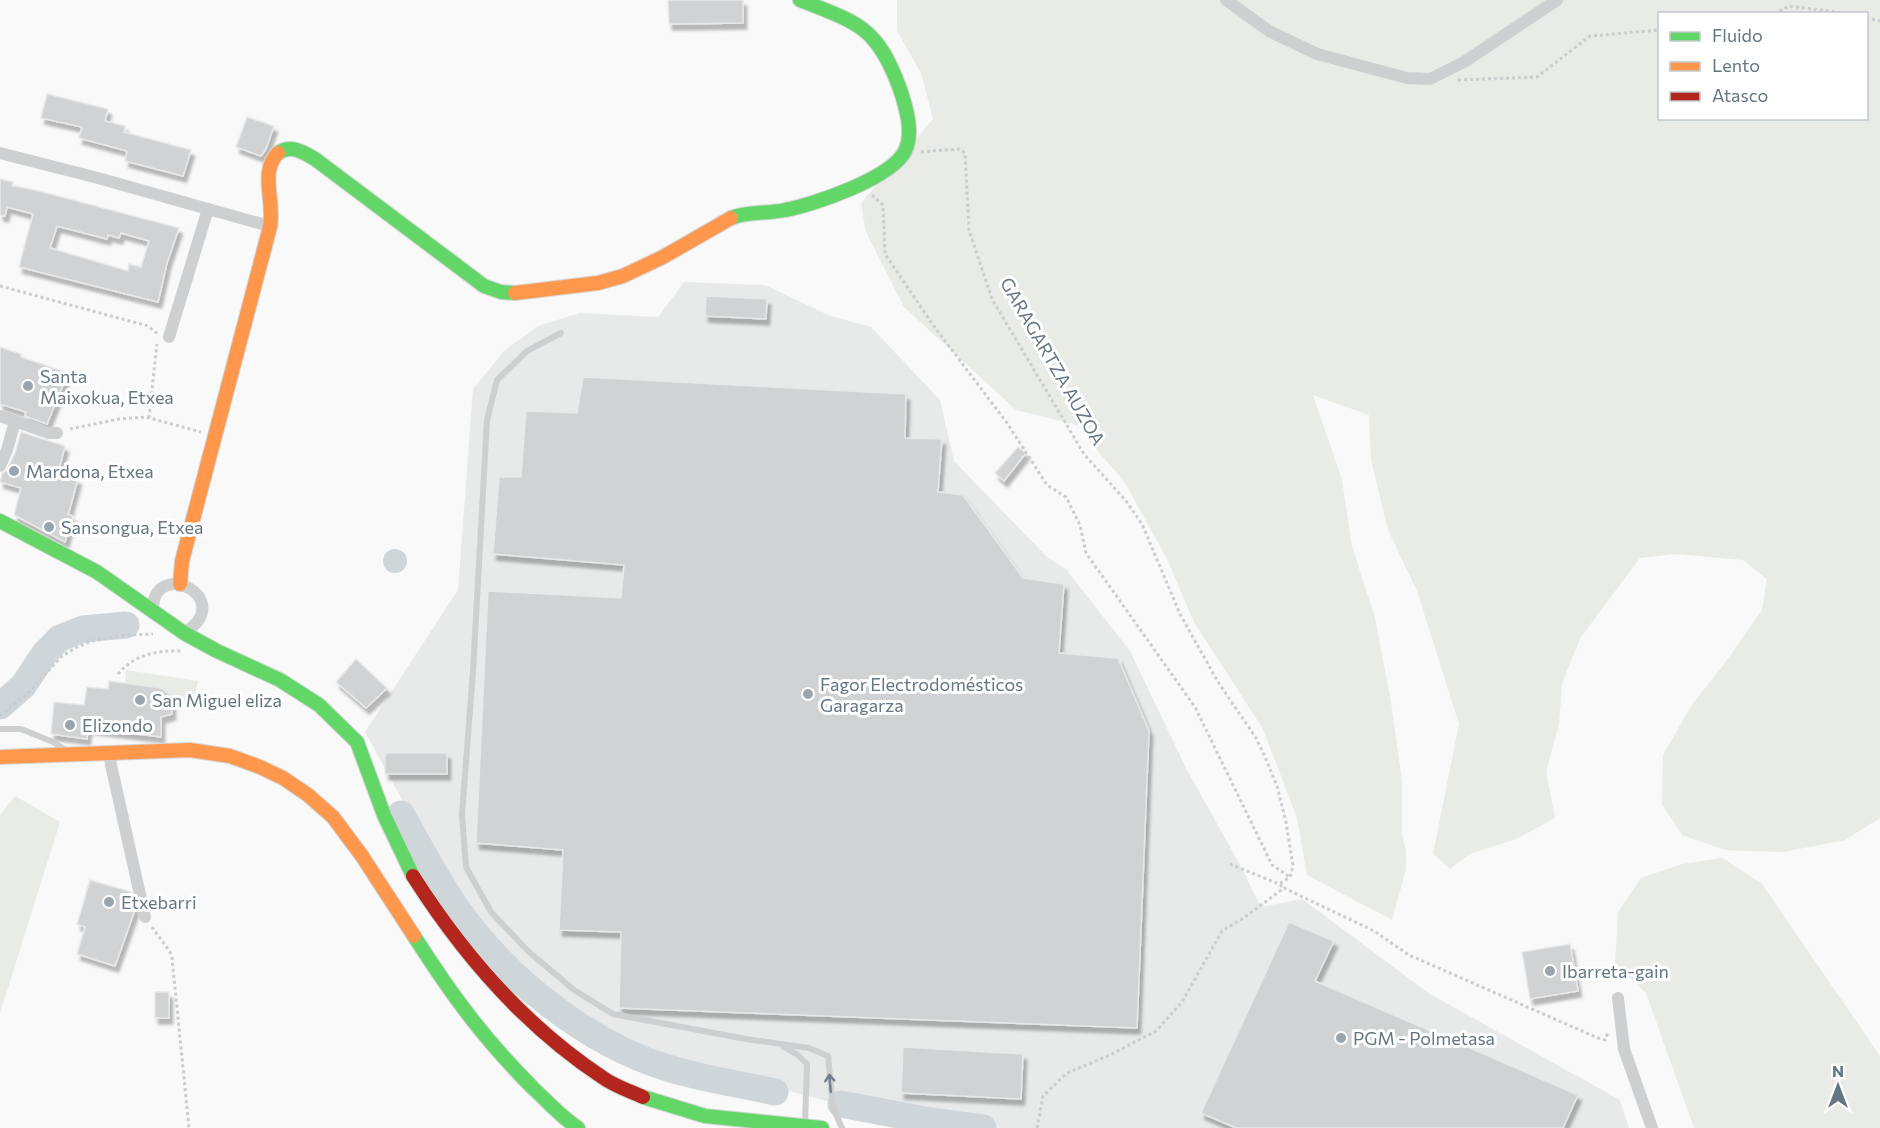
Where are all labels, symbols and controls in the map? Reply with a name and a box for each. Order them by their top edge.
legend [1658,12,1868,120]
text: Fluido [1712,24,1763,46]
text: Lento [1712,54,1760,76]
text: Atasco [1712,84,1768,106]
street label: GARAGARTZA AUZOA [996,273,1110,449]
place label: Santa Maixokua, Etxea [40,365,174,408]
marker: Santa Maixokua, Etxea [21,379,35,393]
place label: Mardona, Etxea [26,460,154,482]
marker: Mardona, Etxea [7,464,21,478]
place label: Sansongua, Etxea [61,516,203,538]
marker: Sansongua, Etxea [42,520,56,534]
place label: Fagor Electrodomésticos Garagarza [820,673,1023,716]
marker: Fagor Electrodomésticos Garagarza [801,687,815,701]
place label: San Miguel eliza [152,689,282,711]
marker: San Miguel eliza [133,693,147,707]
place label: Elizondo [82,714,153,736]
marker: Elizondo [63,718,77,732]
place label: Etxebarri [121,891,197,913]
marker: Etxebarri [102,895,116,909]
place label: Ibarreta-gain [1562,960,1669,982]
marker: Ibarreta-gain [1543,964,1557,978]
place label: PGM - Polmetasa [1353,1027,1495,1049]
marker: PGM - Polmetasa [1334,1031,1348,1045]
north arrow [1808,1056,1868,1116]
text: N [1832,1061,1844,1080]
one-way arrow [824,1073,835,1093]

